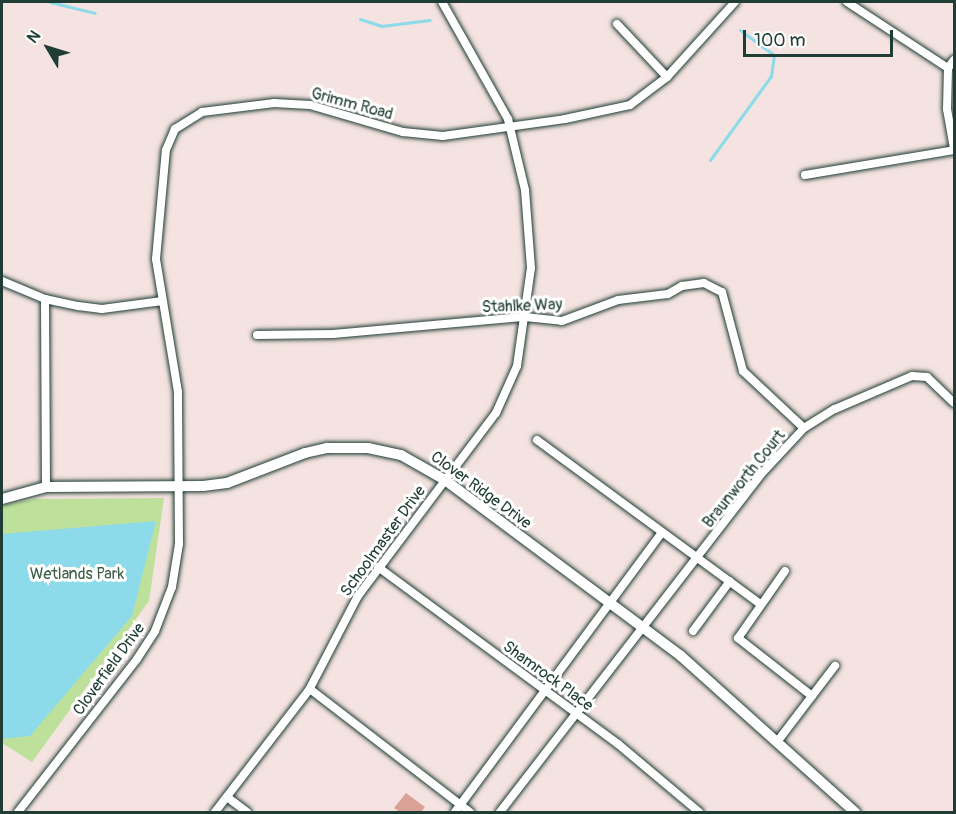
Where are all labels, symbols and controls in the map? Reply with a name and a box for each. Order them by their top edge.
north arrow [18,18,78,78]
scale bar [746,18,896,56]
text: N [23,27,45,47]
text: 100 m [754,29,806,52]
street label: Grimm Road [309,84,395,124]
street label: Stahlke Way [481,295,563,317]
street label: Braunworth Court [699,426,789,532]
street label: Clover Ridge Drive [427,447,535,533]
street label: Schoolmaster Drive [336,482,430,600]
park label: Wetlands Park [30,564,124,584]
street label: Cloverfield Drive [69,619,149,719]
street label: Shamrock Place [499,637,597,715]

